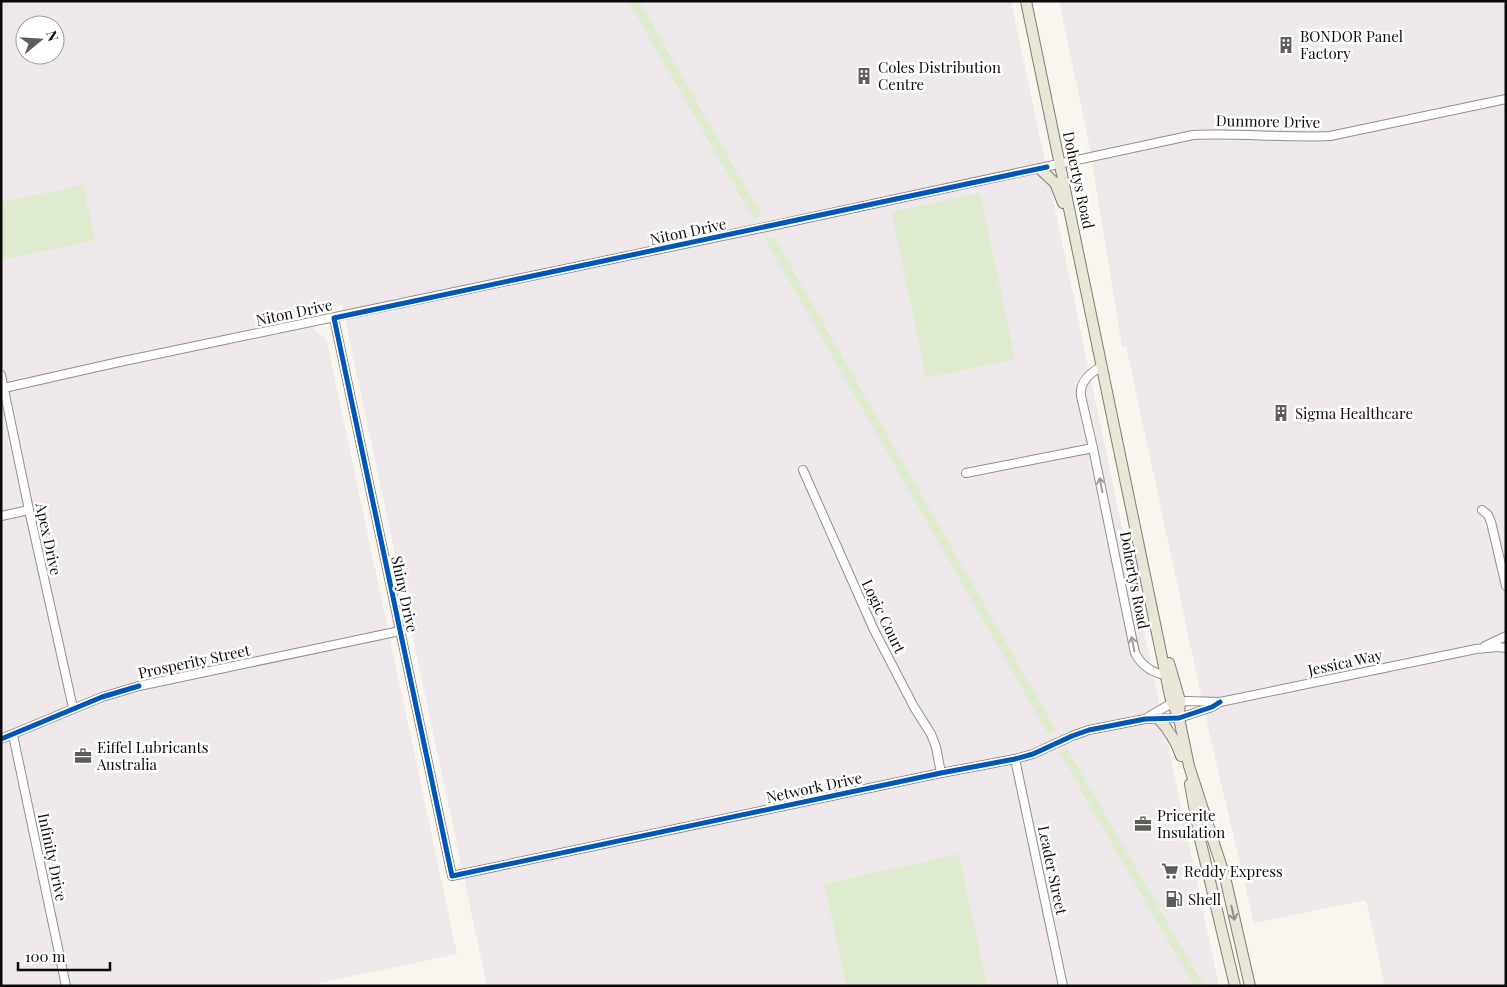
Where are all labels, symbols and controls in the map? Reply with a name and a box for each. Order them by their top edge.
north arrow [15,15,65,65]
place label: BONDOR Panel Factory [1300,26,1403,63]
text: N [42,28,63,44]
building icon: BONDOR Panel Factory [1276,35,1296,55]
place label: Coles Distribution Centre [878,57,1001,94]
building icon: Coles Distribution Centre [854,66,874,86]
street label: Dunmore Drive [1216,110,1320,132]
street label: Dohertys Road [1059,129,1099,231]
street label: Niton Drive [648,213,728,249]
street label: Niton Drive [254,294,334,330]
building icon: Sigma Healthcare [1271,403,1291,423]
place label: Sigma Healthcare [1295,403,1413,423]
one-way arrow [1095,477,1105,493]
street label: Apex Drive [31,500,66,577]
street label: Dohertys Road [1116,529,1154,631]
street label: Shiny Drive [387,554,423,634]
street label: Logic Court [858,576,911,657]
one-way arrow [1128,637,1137,653]
street label: Prosperity Street [136,639,252,683]
street label: Jessica Way [1305,644,1384,680]
place label: Eiffel Lubricants Australia [96,737,208,774]
office icon: Eiffel Lubricants Australia [73,746,93,766]
street label: Network Drive [764,767,864,807]
place label: Pricerite Insulation [1157,805,1225,842]
street label: Infinity Drive [34,811,72,903]
office icon: Pricerite Insulation [1133,814,1153,834]
street label: Leader Street [1034,824,1072,917]
supermarket icon: Reddy Express [1160,861,1180,881]
place label: Reddy Express [1184,861,1283,881]
fuel station icon: Shell [1164,889,1184,909]
place label: Shell [1188,889,1221,909]
one-way arrow [1229,904,1239,920]
scale bar [18,940,110,972]
text: 100 m [25,946,66,966]

